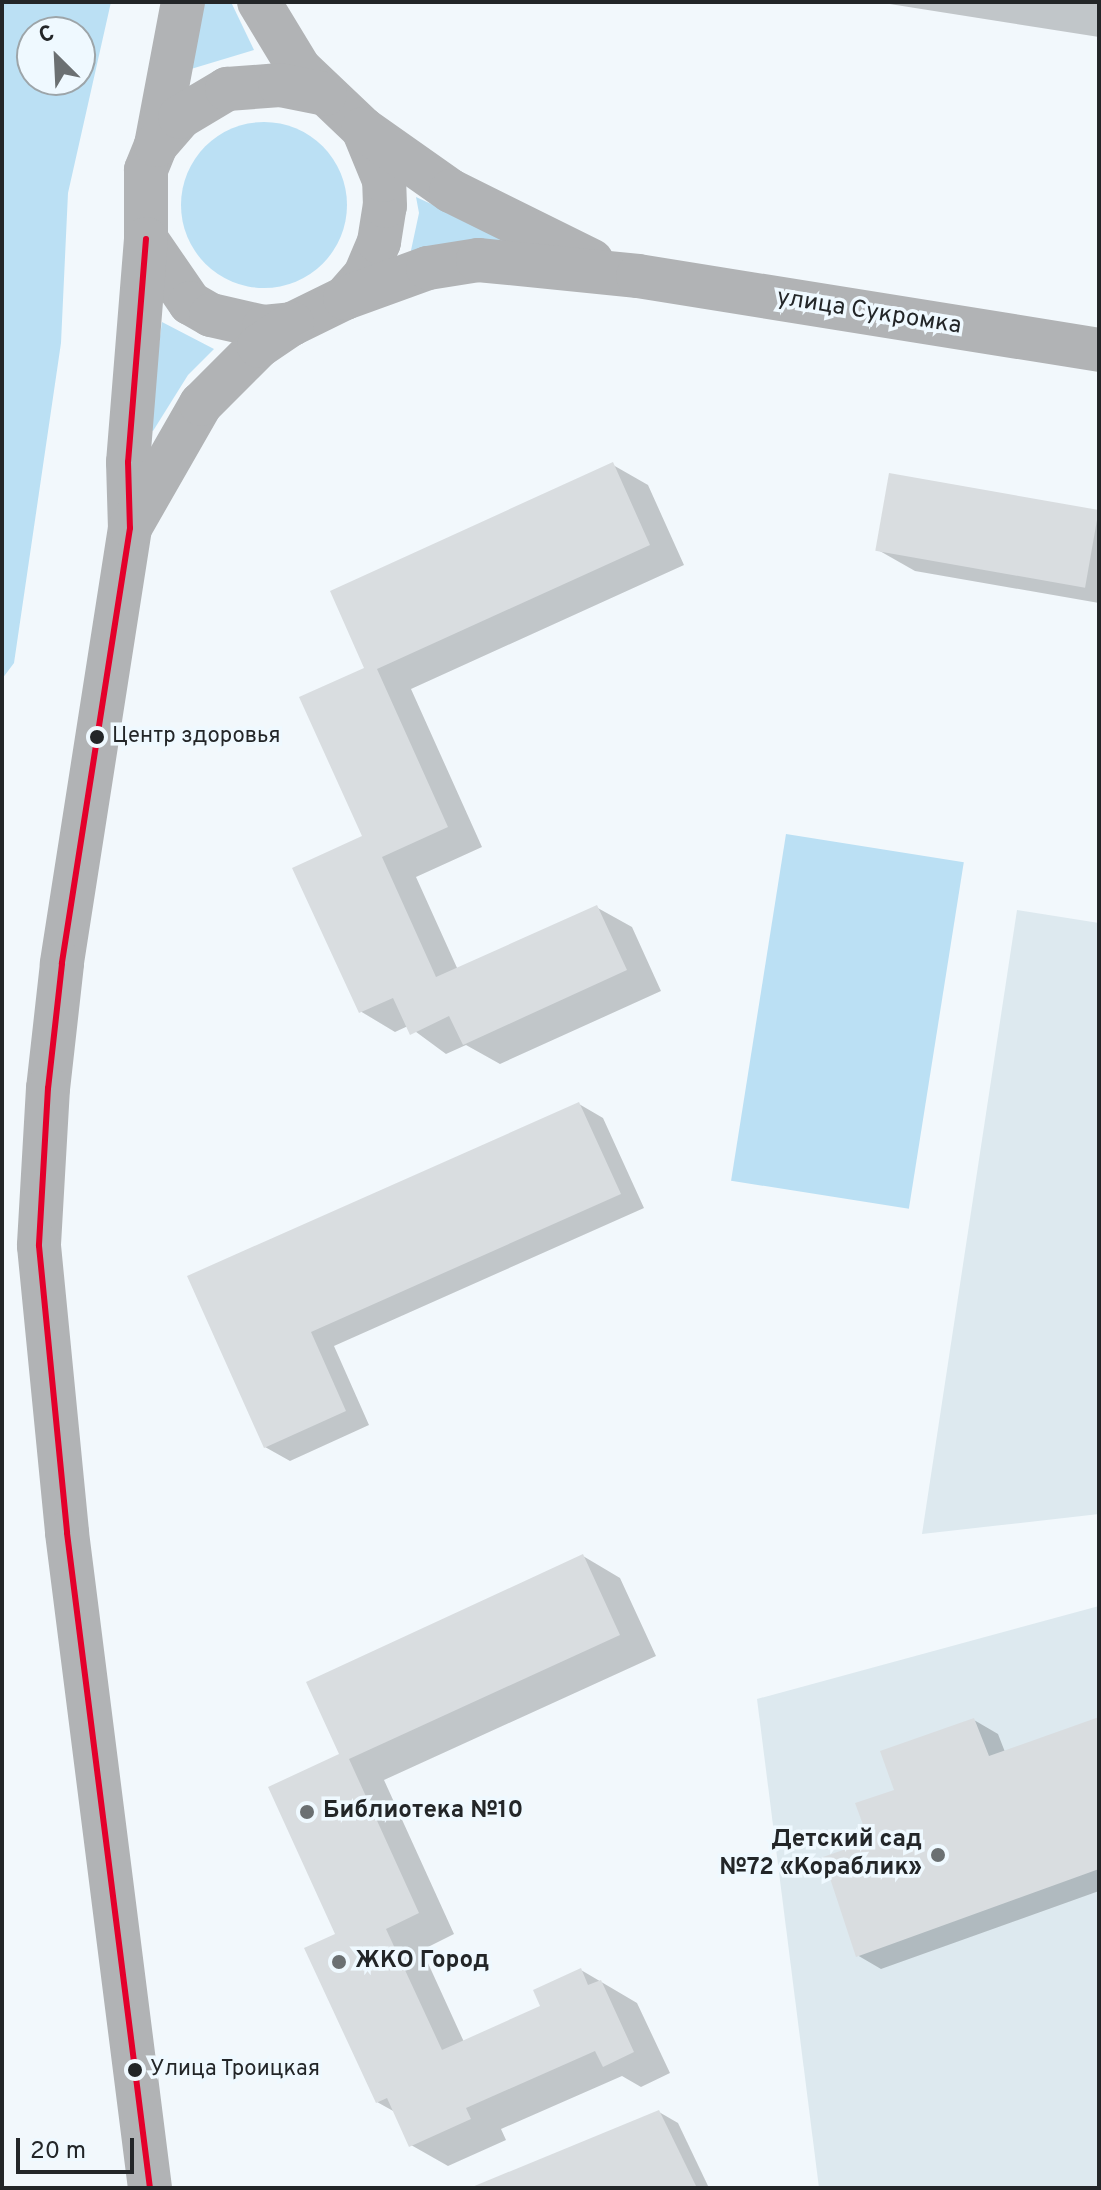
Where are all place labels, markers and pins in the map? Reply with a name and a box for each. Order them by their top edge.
place label: Центр здоровья [112,724,280,750]
marker: Центр здоровья [89,729,105,745]
place label: Библиотека №10 [323,1798,523,1826]
marker: Библиотека №10 [298,1803,316,1821]
place label: Детский сад №72 «Кораблик» [719,1827,922,1883]
marker: Детский сад №72 «Кораблик» [929,1846,947,1864]
place label: ЖКО Город [355,1948,489,1976]
marker: ЖКО Город [330,1953,348,1971]
place label: Улица Троицкая [150,2057,321,2083]
marker: Улица Троицкая [127,2062,143,2078]

